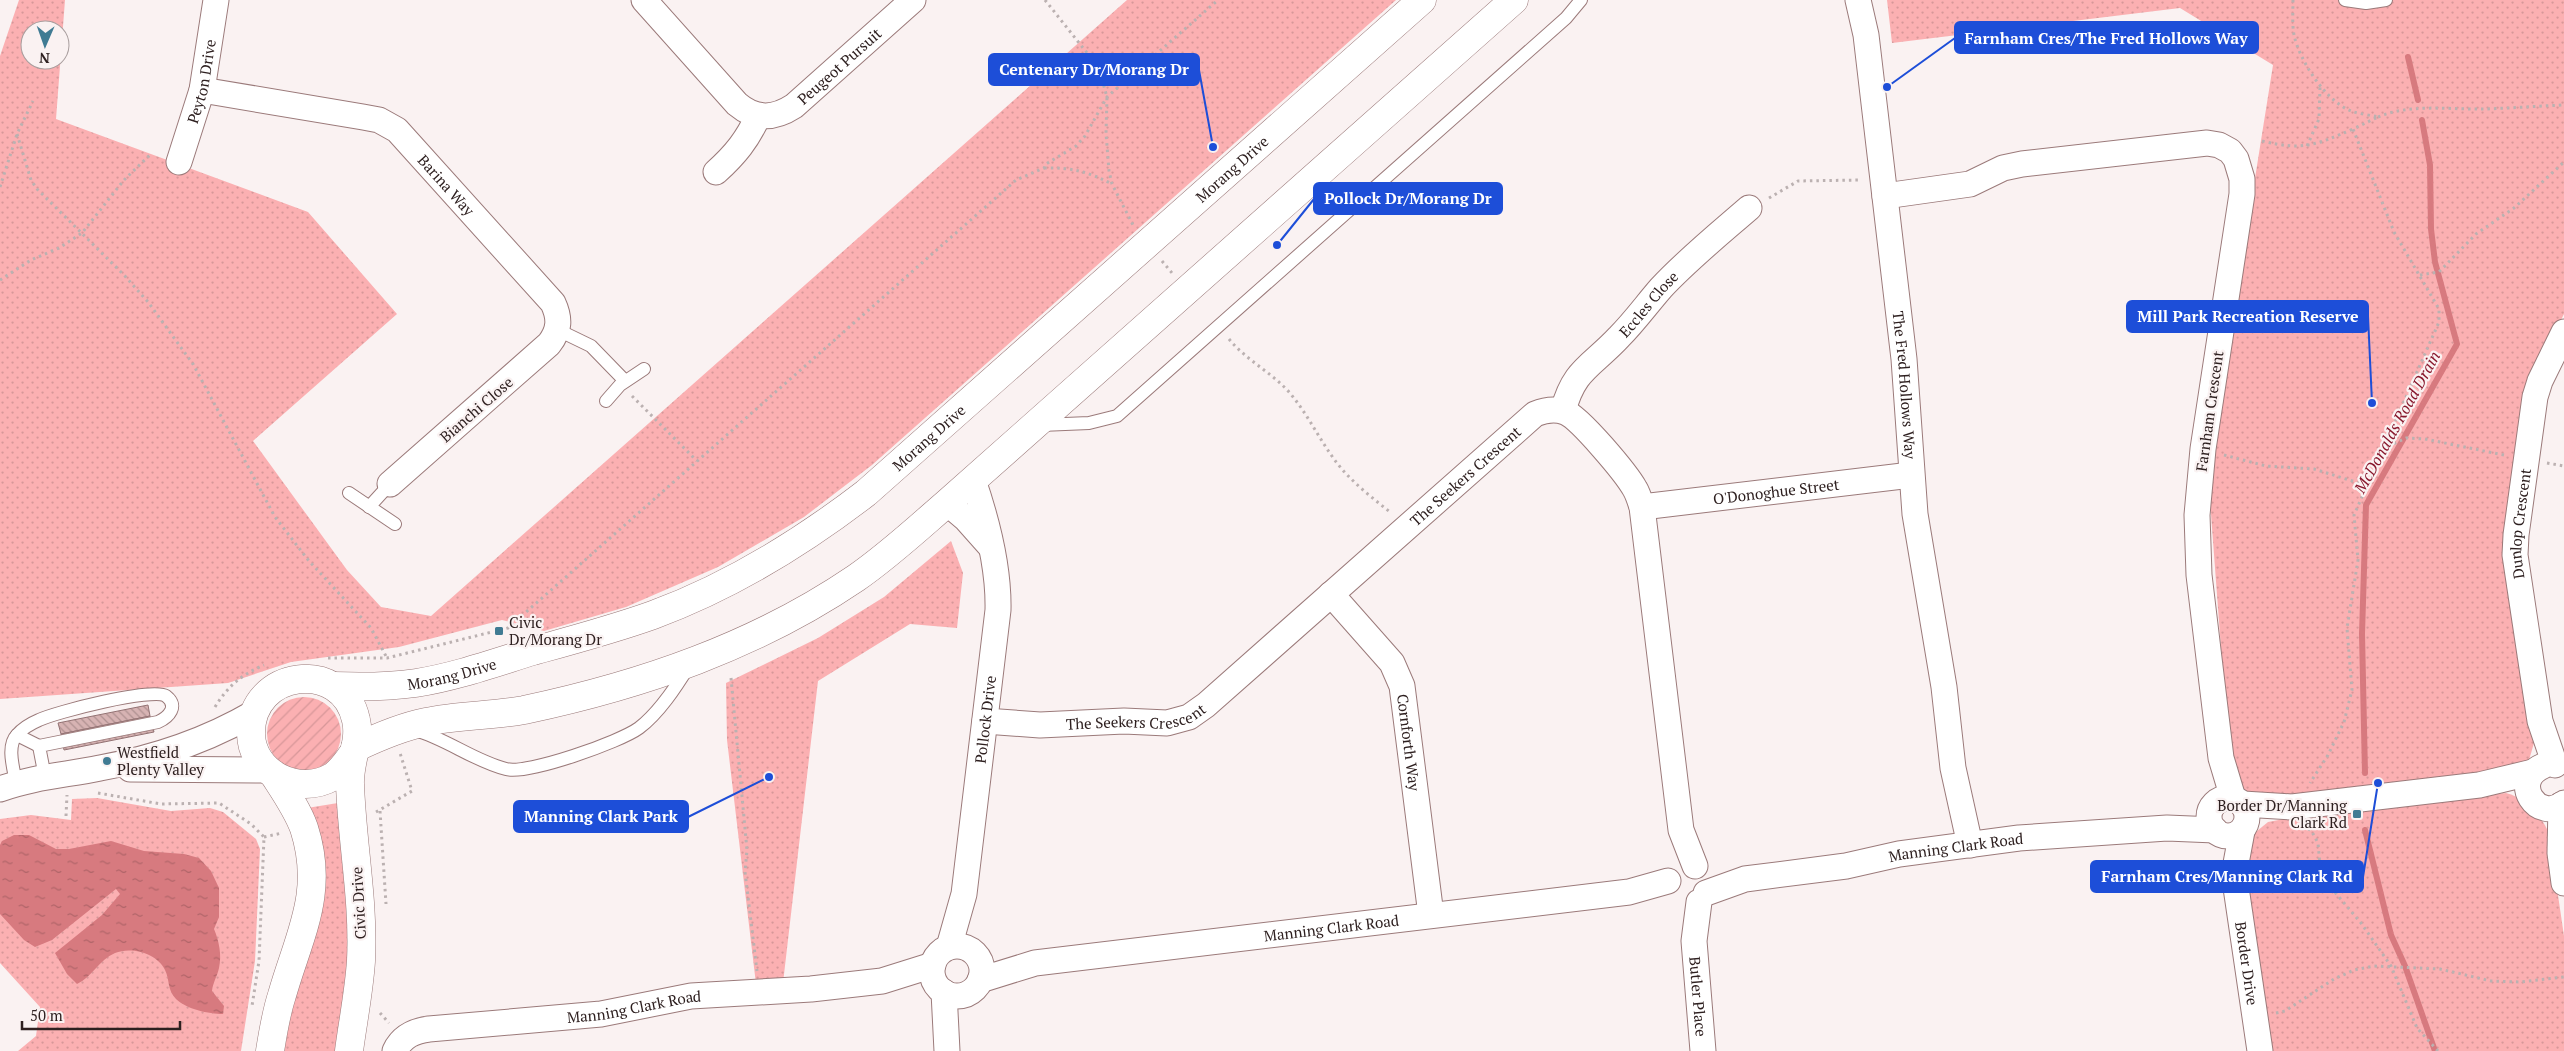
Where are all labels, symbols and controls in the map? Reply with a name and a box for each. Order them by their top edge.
north arrow [20,20,70,70]
callout: Farnham Cres/The Fred Hollows Way [1955,22,2258,53]
street label: Peugeot Pursuit [793,23,886,109]
text: Farnham Cres/The Fred Hollows Way [1964,27,2248,49]
street label: Peyton Drive [182,38,220,126]
text: N [39,49,50,68]
callout: Centenary Dr/Morang Dr [989,54,1199,85]
text: Centenary Dr/Morang Dr [999,58,1189,80]
street label: Morang Drive [1191,131,1272,206]
street label: Barina Way [414,150,479,220]
callout: Pollock Dr/Morang Dr [1314,183,1502,214]
text: Pollock Dr/Morang Dr [1324,187,1492,209]
street label: Eccles Close [1614,266,1682,341]
callout: Mill Park Recreation Reserve [2127,301,2368,332]
text: Mill Park Recreation Reserve [2137,305,2359,327]
street label: The Fred Hollows Way [1888,310,1921,460]
water label: McDonalds Road Drain [2348,347,2445,498]
street label: Farnham Crescent [2191,349,2227,473]
street label: Bianchi Close [435,372,517,446]
street label: Morang Drive [888,400,969,475]
street label: The Seekers Crescent [1406,421,1525,530]
street label: Dunlop Crescent [2504,467,2535,580]
street label: O'Donoghue Street [1712,474,1841,508]
place label: Civic Dr/Morang Dr [509,612,602,649]
marker: Civic Dr/Morang Dr [493,625,505,637]
street label: Morang Drive [406,653,499,694]
street label: Pollock Drive [970,674,1000,764]
street label: Cornforth Way [1393,693,1425,792]
street label: The Seekers Crescent [1065,698,1210,734]
place label: Westfield Plenty Valley [117,742,204,779]
marker: Westfield Plenty Valley [101,755,113,767]
place label: Border Dr/Manning Clark Rd [2217,795,2348,832]
callout: Manning Clark Park [514,801,688,832]
text: Manning Clark Park [524,805,679,827]
marker: Border Dr/Manning Clark Rd [2351,808,2363,820]
street label: Manning Clark Road [1887,828,2024,866]
callout: Farnham Cres/Manning Clark Rd [2091,861,2363,892]
text: Farnham Cres/Manning Clark Rd [2101,865,2353,887]
street label: Civic Drive [346,866,370,940]
street label: Manning Clark Road [1263,910,1400,946]
street label: Border Drive [2231,920,2263,1007]
street label: Butler Place [1685,956,1712,1037]
street label: Manning Clark Road [566,985,702,1027]
scale bar [22,998,180,1030]
text: 50 m [30,1005,63,1025]

